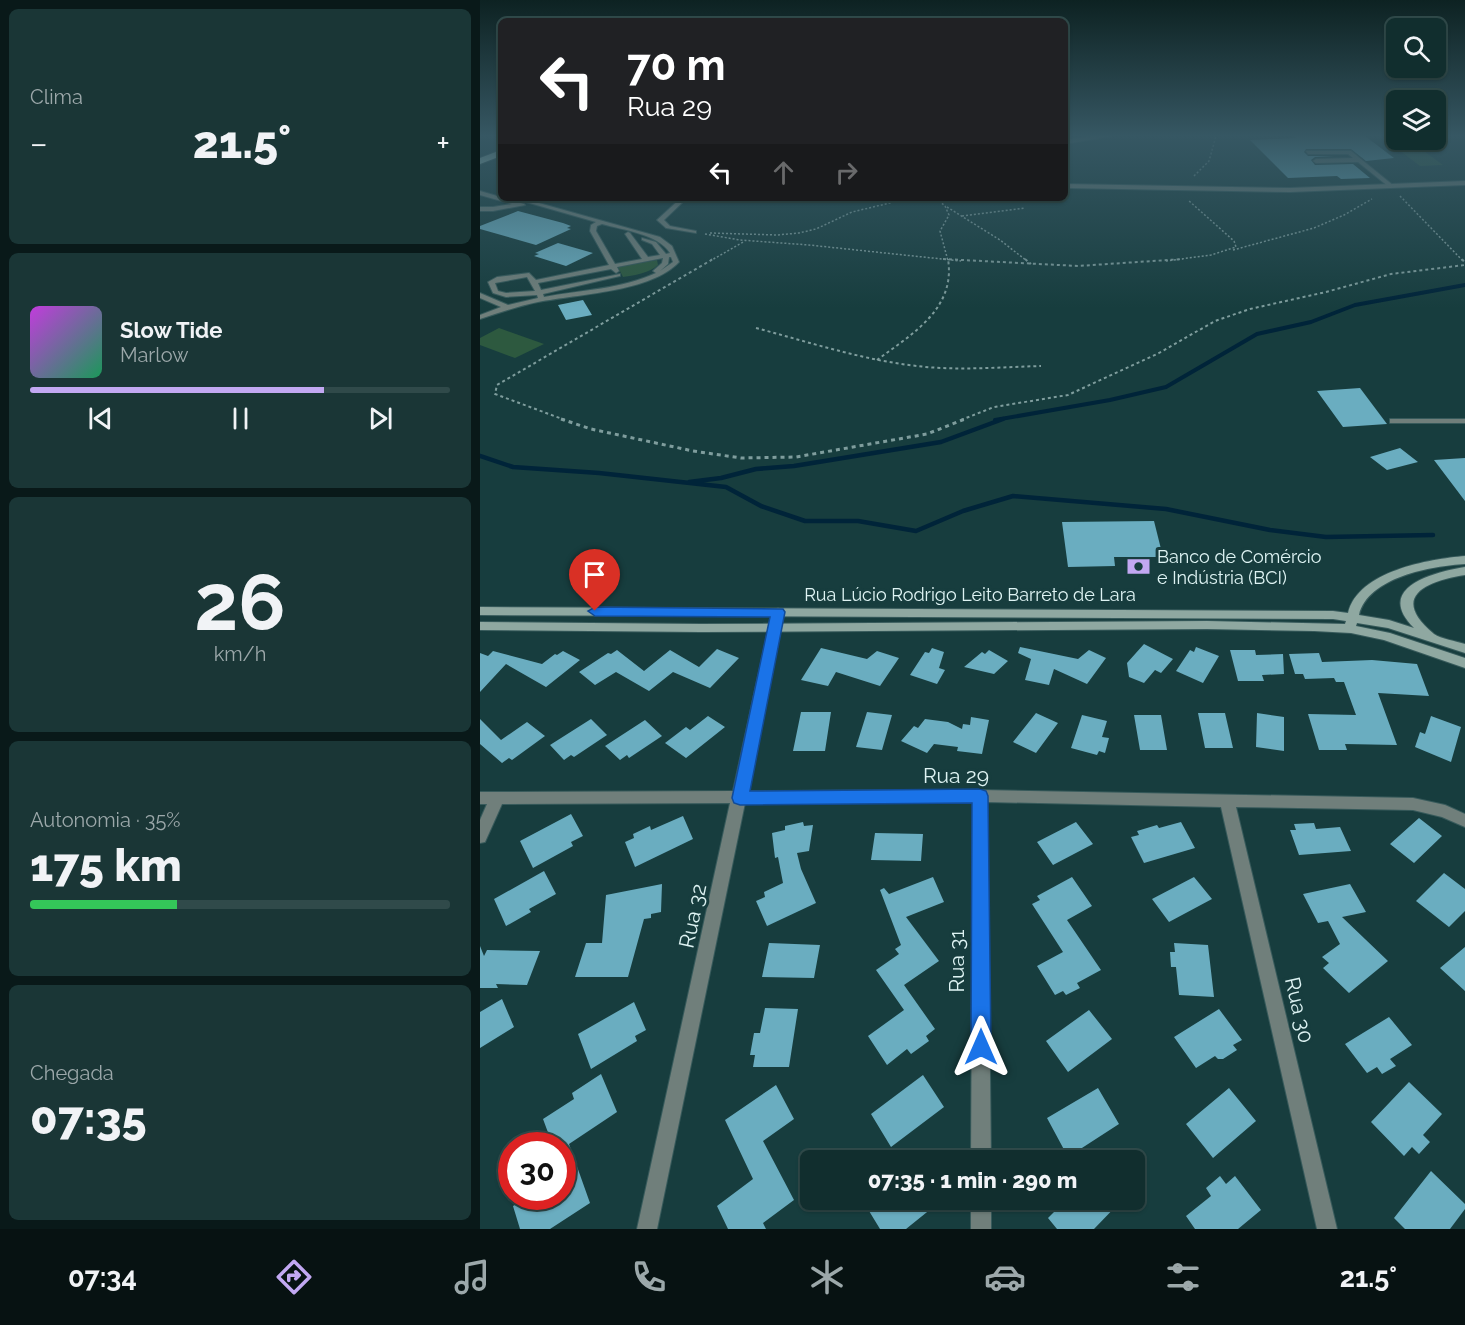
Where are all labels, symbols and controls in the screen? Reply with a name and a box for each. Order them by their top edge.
map controls [1386,18,1446,150]
button: search [1386,18,1446,78]
text: 70 m [627,41,726,90]
icon: left [528,42,606,120]
text: Clima [30,85,83,109]
button: layers [1386,90,1446,150]
text: Rua 29 [627,91,712,122]
text: 21.5° [193,116,291,169]
text: − [30,124,48,163]
text: + [436,124,450,163]
icon: left [704,156,737,189]
icon: ahead [767,156,800,189]
icon: right [830,156,863,189]
text: Slow Tide [120,317,222,343]
text: Marlow [120,343,189,367]
icon: previous [84,402,117,435]
icon: pause [224,402,257,435]
icon: next [364,402,397,435]
place label: Banco de Comércio e Indústria (BCI) [1157,546,1322,588]
pin [569,549,620,611]
bank icon: Banco de Comércio e Indústria (BCI) [1126,554,1152,580]
text: 26 [194,557,286,648]
icon: arrive [578,558,611,591]
street label: Rua Lúcio Rodrigo Leito Barreto de Lara [804,584,1136,605]
text: km/h [214,642,266,666]
street label: Rua 29 [923,763,989,788]
text: Autonomia · 35% [30,808,181,832]
text: 175 km [30,839,182,892]
street label: Rua 32 [674,882,711,950]
street label: Rua 31 [944,929,969,993]
street label: Rua 30 [1280,974,1319,1045]
position arrow [949,1015,1013,1079]
text: Chegada [30,1061,114,1085]
text: 07:35 [30,1092,147,1145]
speed limit sign: 30 [498,1132,576,1210]
text: 07:35 · 1 min · 290 m [868,1167,1077,1193]
icon: directions [273,1256,315,1298]
icon: music [451,1256,493,1298]
icon: phone [628,1256,670,1298]
icon: climate [806,1256,848,1298]
icon: car [984,1256,1026,1298]
icon: filters [1162,1256,1204,1298]
text: 07:34 [68,1262,137,1293]
text: 21.5° [1340,1262,1397,1293]

